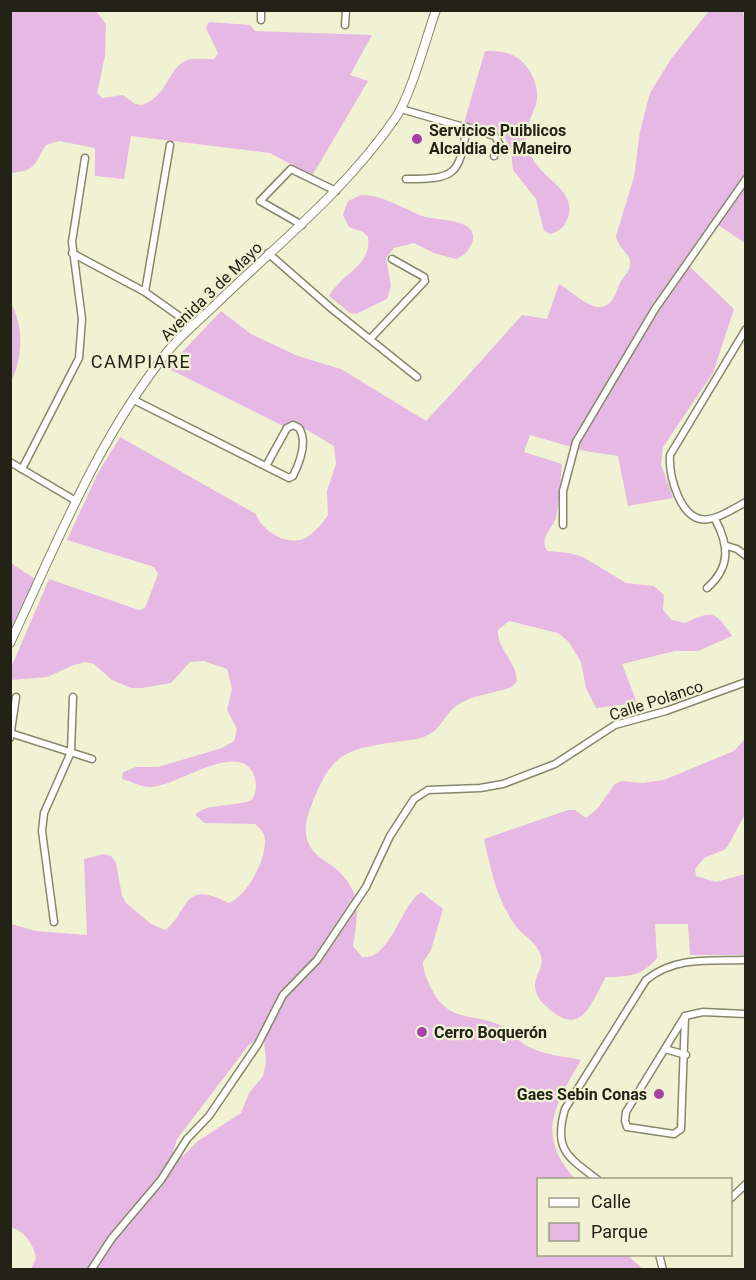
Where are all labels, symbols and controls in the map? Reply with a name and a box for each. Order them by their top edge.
place label: Servicios Puiblicos Alcaldia de Maneiro [429,121,572,158]
marker: Servicios Puiblicos Alcaldia de Maneiro [410,132,424,146]
street label: Avenida 3 de Mayo [156,238,266,345]
district label: CAMPIARE [91,351,191,372]
street label: Calle Polanco [607,676,705,725]
place label: Cerro Boquerón [434,1023,547,1042]
marker: Cerro Boquerón [415,1025,429,1039]
place label: Gaes Sebin Conas [517,1085,647,1104]
marker: Gaes Sebin Conas [652,1087,666,1101]
legend [537,1178,732,1256]
text: Calle [591,1191,631,1212]
text: Parque [591,1221,648,1242]

